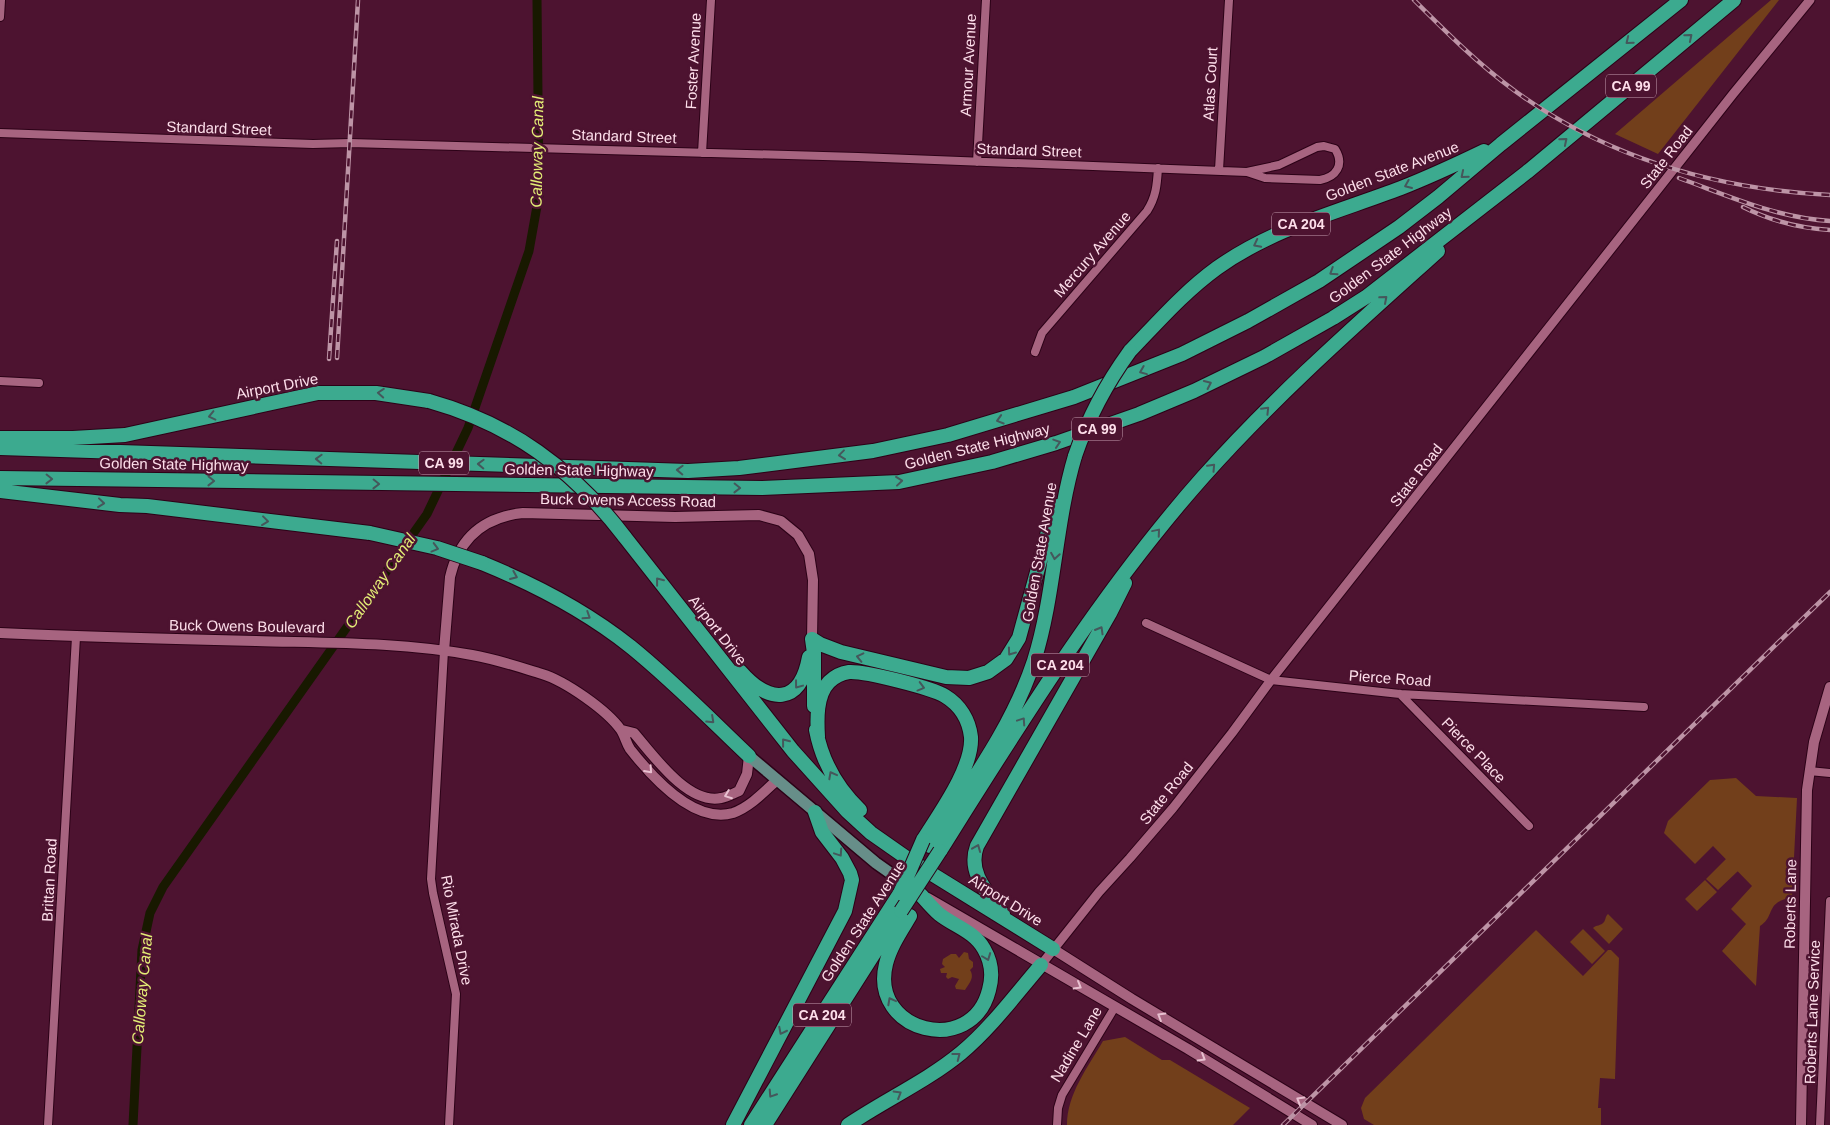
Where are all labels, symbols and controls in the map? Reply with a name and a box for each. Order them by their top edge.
street label: Foster Avenue [682,12,704,110]
street label: Armour Avenue [957,13,979,117]
one-way arrow [1684,34,1693,43]
one-way arrow [1626,36,1635,44]
street label: Atlas Court [1200,46,1220,121]
road number: CA 99 [1606,74,1656,98]
water label: Calloway Canal [528,96,546,208]
street label: Standard Street [166,118,273,138]
street label: State Road [1636,122,1696,192]
street label: Standard Street [571,126,678,146]
street label: Golden State Avenue [1323,138,1461,204]
one-way arrow [1559,138,1568,147]
street label: Standard Street [976,140,1083,160]
one-way arrow [1460,170,1469,179]
one-way arrow [1404,178,1413,189]
street label: Golden State Highway [1325,203,1455,307]
street label: Mercury Avenue [1050,208,1134,300]
road number: CA 204 [1272,212,1330,235]
one-way arrow [1253,238,1262,248]
one-way arrow [1329,266,1339,275]
one-way arrow [1378,296,1387,304]
one-way arrow [1139,365,1148,375]
street label: Airport Drive [234,370,320,402]
one-way arrow [1203,380,1212,391]
one-way arrow [376,388,384,399]
one-way arrow [1260,407,1269,416]
one-way arrow [207,410,216,421]
one-way arrow [996,414,1005,424]
road number: CA 99 [1072,418,1122,440]
street label: Golden State Highway [903,420,1052,472]
one-way arrow [1052,438,1060,448]
street label: State Road [1386,440,1446,510]
one-way arrow [837,449,845,460]
road number: CA 99 [419,452,469,474]
one-way arrow [315,453,323,464]
street label: Golden State Highway [99,454,249,474]
one-way arrow [477,459,484,469]
street label: Golden State Highway [504,460,654,480]
one-way arrow [1206,464,1215,473]
one-way arrow [676,465,684,476]
one-way arrow [45,474,53,484]
one-way arrow [208,476,215,486]
one-way arrow [895,476,903,487]
one-way arrow [373,478,381,489]
street label: Golden State Avenue [1018,481,1060,623]
one-way arrow [734,483,741,493]
street label: Buck Owens Access Road [540,490,716,510]
one-way arrow [97,497,105,508]
one-way arrow [261,515,269,525]
one-way arrow [1152,529,1160,538]
water label: Calloway Canal [341,530,419,631]
one-way arrow [430,542,438,552]
one-way arrow [1050,551,1060,560]
one-way arrow [509,570,518,580]
one-way arrow [656,578,664,587]
street label: Airport Drive [686,592,750,668]
one-way arrow [582,609,591,619]
street label: Buck Owens Boulevard [169,616,325,636]
one-way arrow [1094,627,1104,636]
one-way arrow [1008,646,1017,656]
one-way arrow [855,652,864,663]
road number: CA 204 [1031,654,1089,676]
street label: Pierce Road [1348,667,1432,689]
one-way arrow [795,679,804,689]
one-way arrow [917,681,926,692]
one-way arrow [705,714,714,723]
street label: Pierce Place [1439,714,1509,786]
one-way arrow [1016,717,1026,726]
one-way arrow [783,739,791,748]
street label: State Road [1136,758,1196,828]
one-way arrow [643,765,652,774]
one-way arrow [828,771,838,780]
one-way arrow [724,789,733,799]
street label: Brittan Road [38,838,60,922]
one-way arrow [971,844,981,853]
one-way arrow [833,848,842,857]
street label: Golden State Avenue [817,857,909,985]
street label: Roberts Lane [1781,859,1799,949]
street label: Airport Drive [966,871,1046,929]
street label: Rio Mirada Drive [438,874,476,986]
water label: Calloway Canal [129,932,155,1045]
street label: Roberts Lane Service [1801,940,1823,1084]
one-way arrow [981,952,991,961]
one-way arrow [1072,980,1081,990]
one-way arrow [887,998,897,1007]
street label: Nadine Lane [1047,1003,1105,1085]
road number: CA 204 [793,1004,851,1026]
one-way arrow [1157,1013,1166,1023]
one-way arrow [778,1026,788,1035]
one-way arrow [1197,1052,1206,1061]
one-way arrow [951,1054,960,1062]
one-way arrow [768,1088,778,1097]
one-way arrow [892,1091,901,1100]
one-way arrow [1297,1096,1306,1106]

